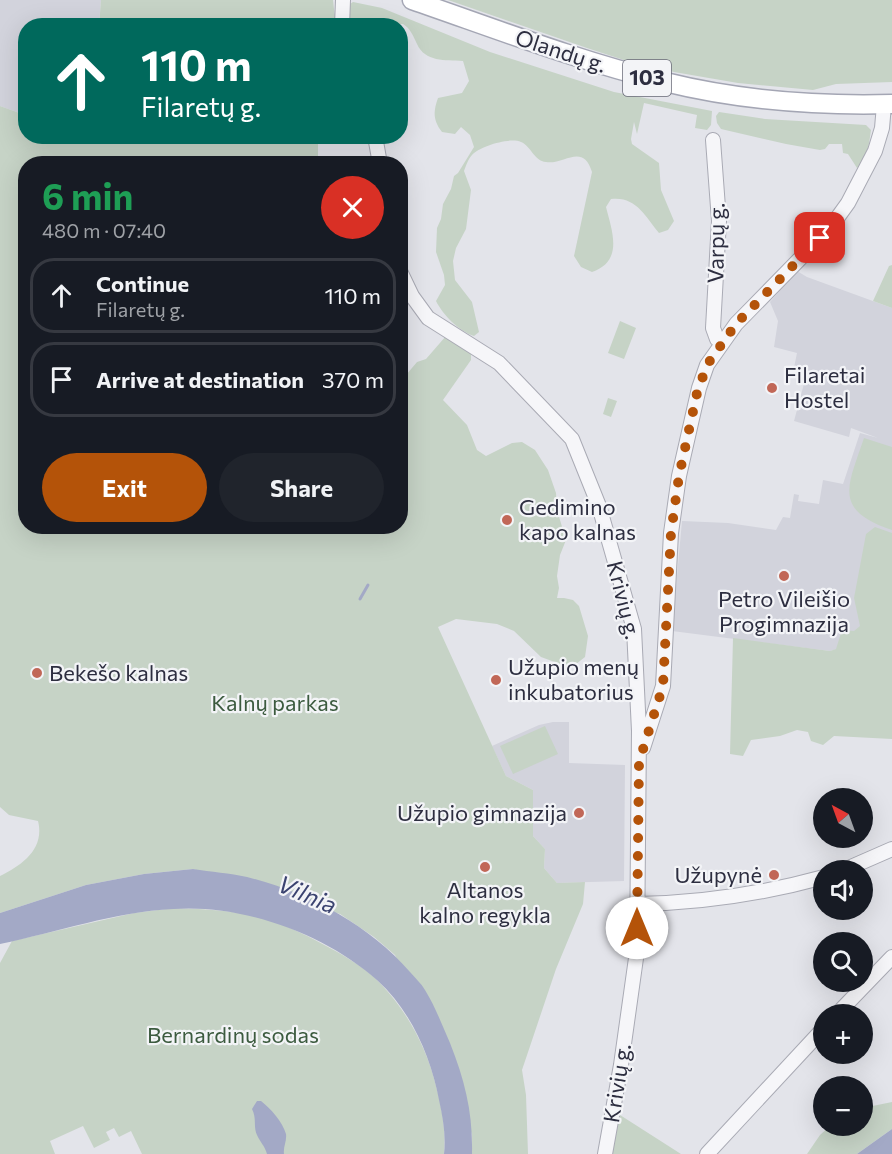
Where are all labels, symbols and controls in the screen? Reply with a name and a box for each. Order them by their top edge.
street label: Olandų g. [512,23,610,78]
text: 110 m [141,38,252,90]
icon: ahead [42,42,120,120]
road number: 103 [623,60,671,96]
text: Filaretų g. [141,90,261,123]
text: 6 min [42,173,133,217]
button: close [321,176,384,239]
street label: Varpų g. [701,202,730,284]
pin [794,212,845,263]
text: 480 m · 07:40 [42,218,166,242]
icon: arrive [803,221,836,254]
text: Continue [96,270,189,297]
icon: ahead [45,279,78,312]
text: 110 m [324,282,381,309]
text: Filaretų g. [96,297,185,321]
place label: Filaretai Hostel [784,361,865,413]
icon: arrive [45,363,78,396]
text: Arrive at destination [96,366,304,393]
text: 370 m [322,366,384,393]
marker: Filaretai Hostel [765,381,779,395]
button: Exit [42,453,207,522]
button: Share [219,453,384,522]
place label: Gedimino kapo kalnas [519,493,636,545]
marker: Gedimino kapo kalnas [500,513,514,527]
street label: Krivių g. [602,558,647,642]
marker: Petro Vileišio Progimnazija [777,569,791,583]
place label: Petro Vileišio Progimnazija [718,585,850,637]
place label: Užupio menų inkubatorius [508,653,639,705]
place label: Bekešo kalnas [49,659,188,686]
marker: Bekešo kalnas [30,666,44,680]
marker: Užupio menų inkubatorius [489,673,503,687]
park label: Kalnų parkas [211,689,339,716]
north arrow [813,788,873,848]
map controls [813,788,873,1136]
place label: Užupio gimnazija [397,799,567,826]
marker: Užupio gimnazija [572,806,586,820]
marker: Altanos kalno regykla [478,860,492,874]
button: sound [813,860,873,920]
place label: Užupynė [674,861,762,888]
water label: Vilnia [274,868,341,919]
marker: Užupynė [767,868,781,882]
place label: Altanos kalno regykla [419,876,551,928]
position arrow [605,896,669,960]
button: search [813,932,873,992]
button: + [813,1004,873,1064]
park label: Bernardinų sodas [147,1021,319,1048]
street label: Krivių g. [597,1041,636,1124]
button: − [813,1076,873,1136]

